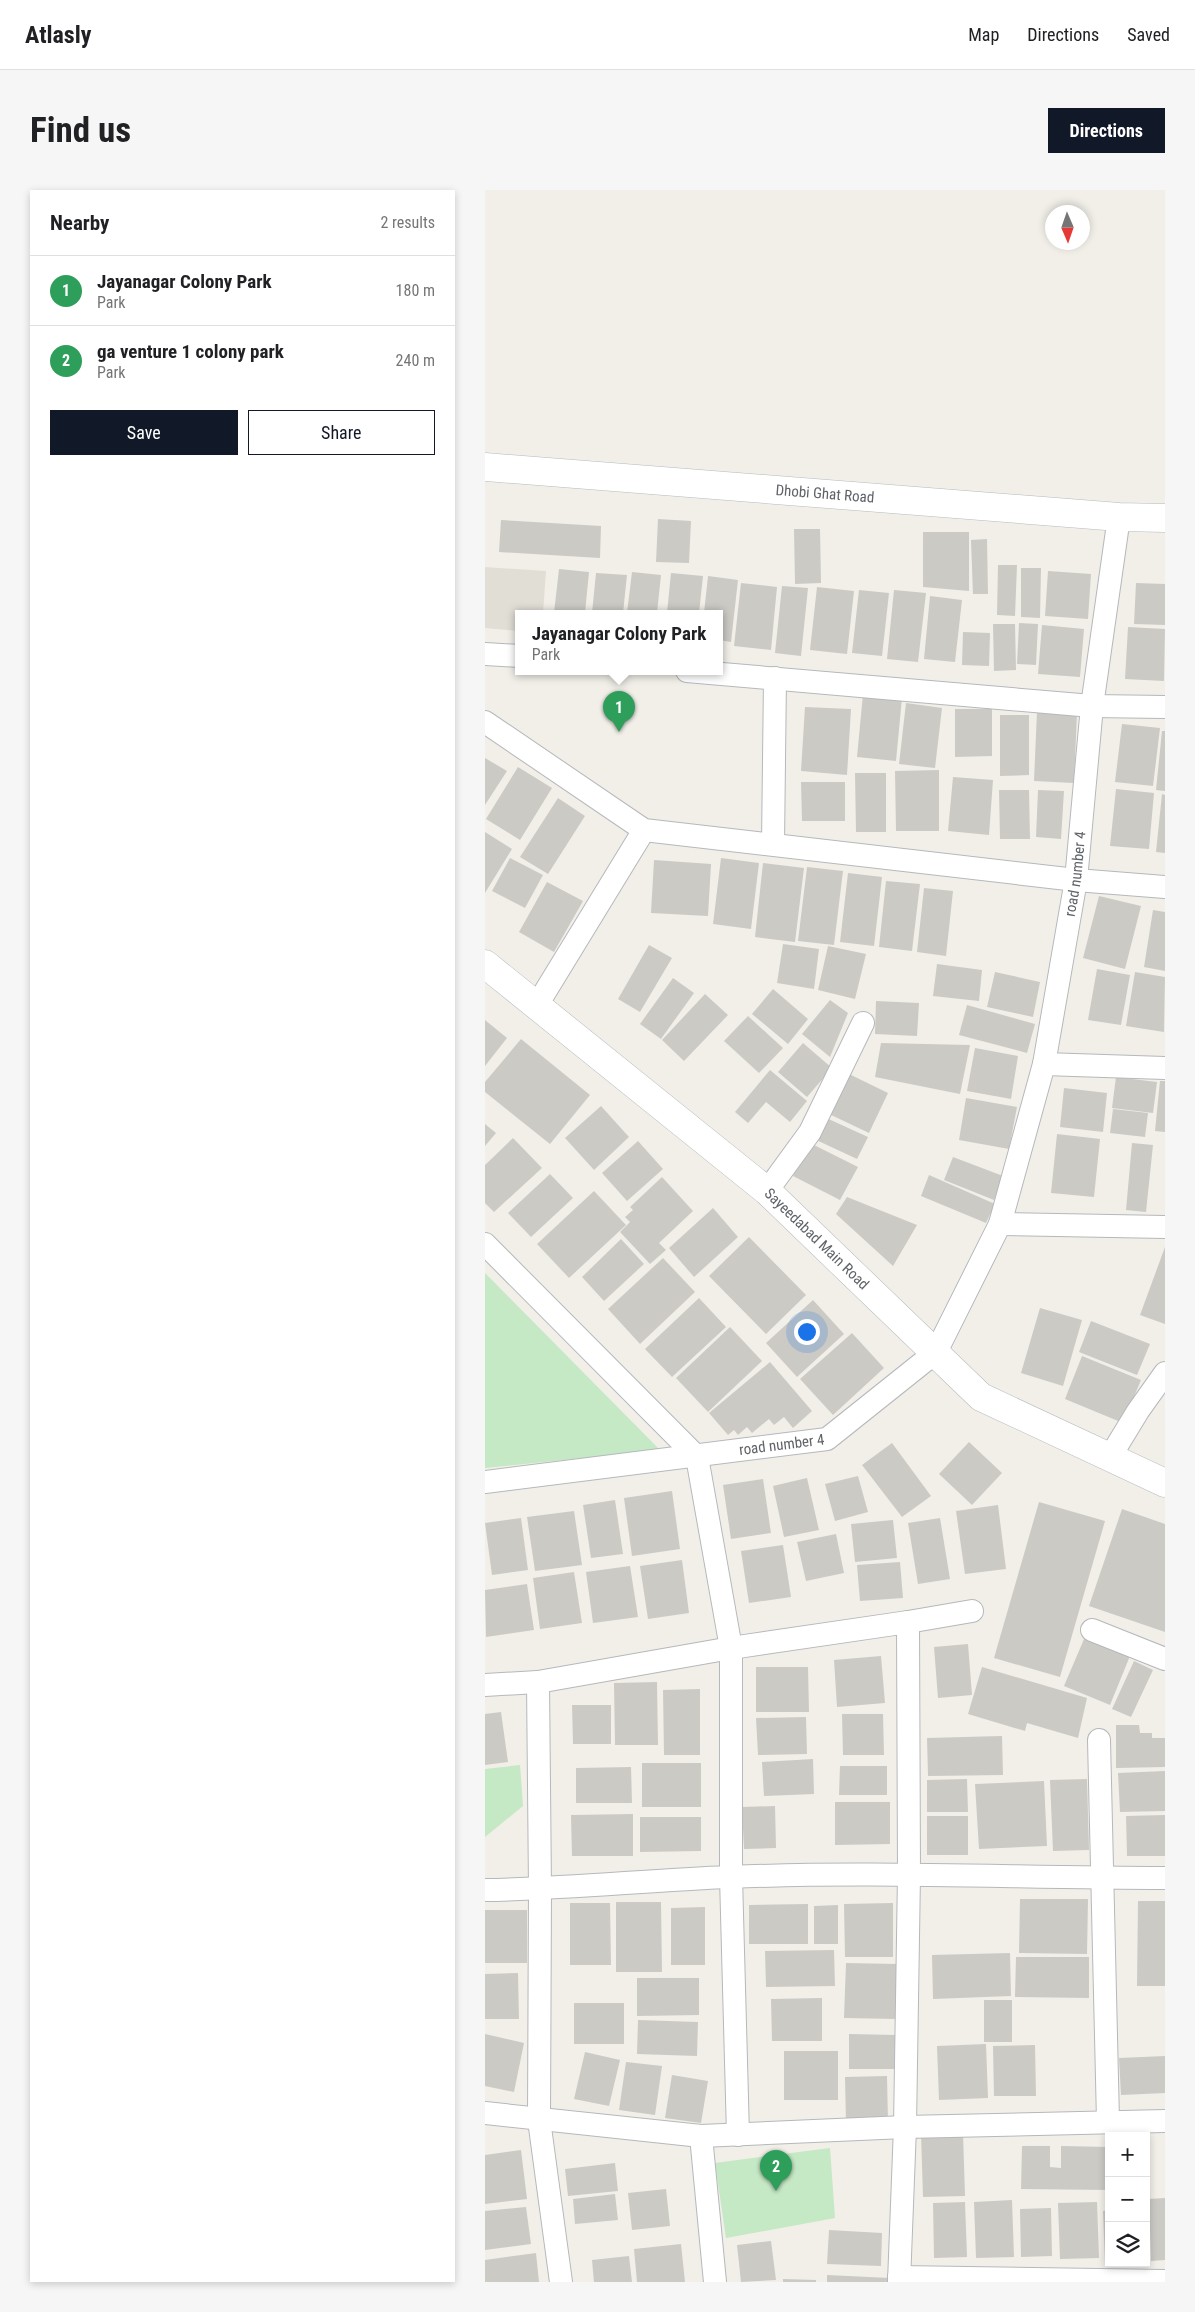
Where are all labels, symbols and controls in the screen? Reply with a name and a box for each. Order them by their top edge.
text: Atlasly [25,21,91,49]
text: Map [968,24,999,45]
text: Directions [1027,24,1099,45]
text: Saved [1127,24,1170,45]
button: Directions [1048,108,1165,153]
text: Find us [30,110,131,151]
north arrow [1045,205,1090,250]
text: Nearby [50,211,109,235]
text: 2 results [380,213,435,232]
text: Jayanagar Colony Park [97,270,272,293]
text: 1 [62,281,70,300]
text: 180 m [396,281,435,300]
text: Park [97,293,126,312]
text: ga venture 1 colony park [97,340,284,363]
text: 2 [62,351,70,370]
text: 240 m [396,351,435,370]
text: Park [97,363,126,382]
button: Save [50,410,238,455]
button: Share [248,410,435,455]
street label: Dhobi Ghat Road [775,481,875,507]
popup [515,610,723,675]
text: Jayanagar Colony Park [532,622,706,645]
text: Park [532,645,560,664]
pin: 1 [603,691,635,732]
street label: road number 4 [1061,830,1089,918]
street label: Sayeedabad Main Road [761,1184,873,1293]
your location [794,1319,820,1345]
street label: road number 4 [738,1430,825,1459]
map controls [1105,2132,1150,2267]
button: + [1105,2132,1150,2177]
pin: 2 [760,2150,792,2191]
button: − [1105,2177,1150,2222]
button: layers [1105,2222,1150,2267]

